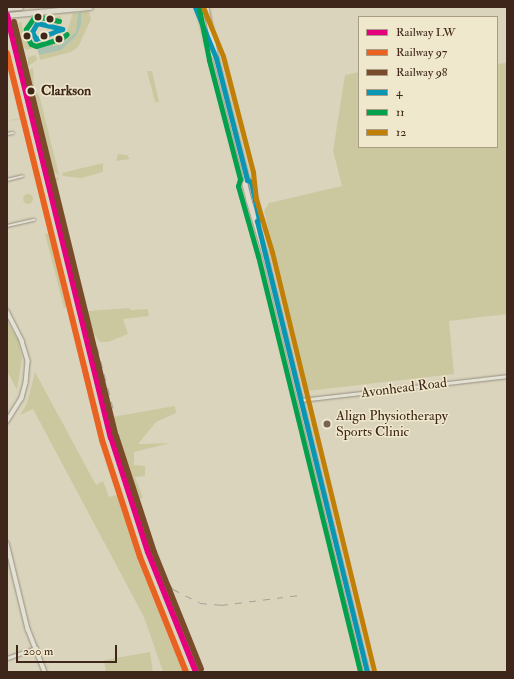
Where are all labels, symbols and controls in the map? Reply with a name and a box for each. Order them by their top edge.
unlabelled marker [33,12,43,22]
unlabelled marker [45,14,55,24]
legend [358,16,498,148]
text: Railway LW [396,25,456,40]
unlabelled marker [22,31,32,41]
unlabelled marker [39,31,49,41]
unlabelled marker [54,34,64,44]
text: Railway 97 [396,45,447,60]
text: Railway 98 [396,65,447,80]
place label: Clarkson [41,83,91,99]
marker: Clarkson [24,84,38,98]
text: 4 [396,85,402,100]
text: 11 [396,105,405,120]
text: 12 [396,125,406,140]
street label: Avonhead Road [360,374,448,402]
place label: Align Physiotherapy Sports Clinic [336,408,448,440]
marker: Align Physiotherapy Sports Clinic [321,418,333,430]
scale bar [18,637,119,663]
text: 200 m [23,644,53,659]

